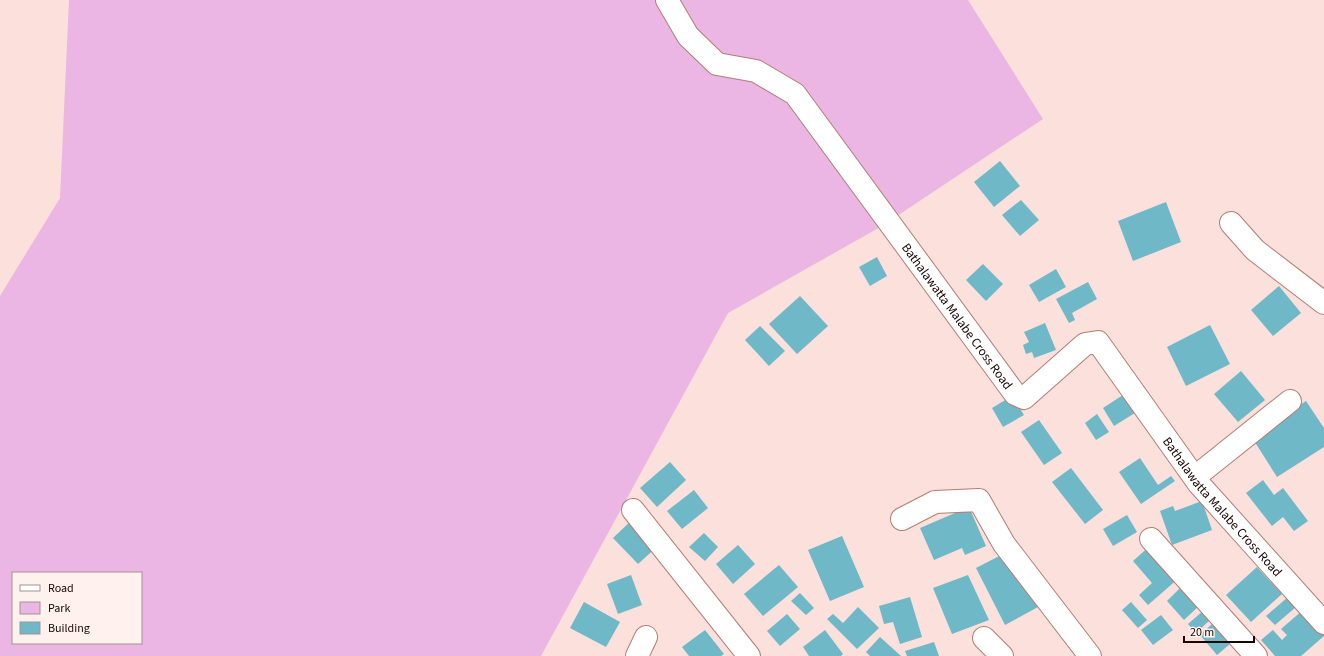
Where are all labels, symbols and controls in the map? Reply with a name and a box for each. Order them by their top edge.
street label: Bathalawatta Malabe Cross Road [897,240,1017,393]
street label: Bathalawatta Malabe Cross Road [1158,433,1286,581]
legend [12,572,142,644]
text: Road [48,580,74,597]
text: Park [48,600,70,617]
scale bar [1184,618,1254,644]
text: Building [48,620,90,637]
text: 20 m [1190,624,1214,641]

